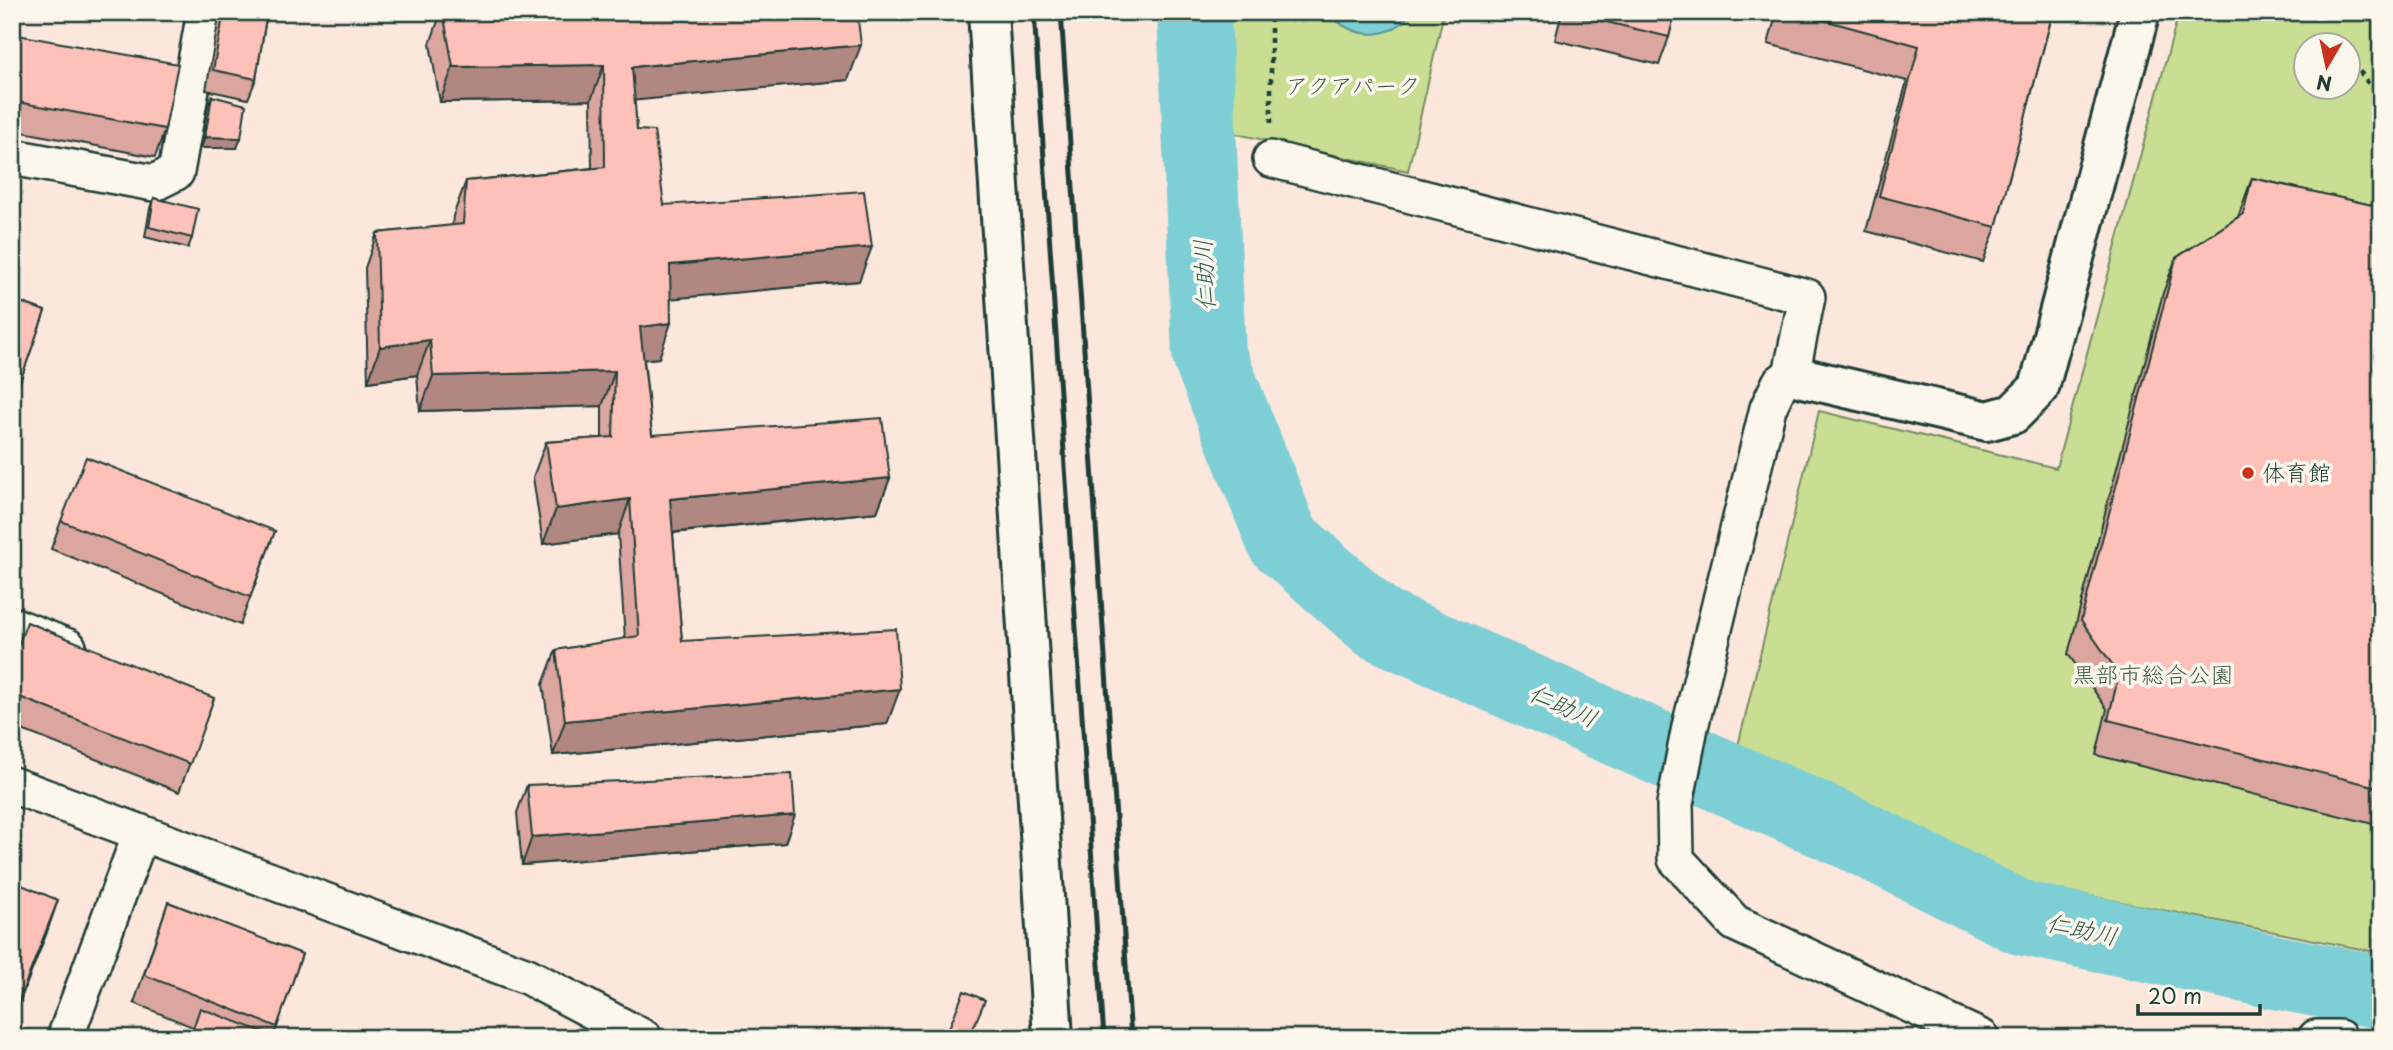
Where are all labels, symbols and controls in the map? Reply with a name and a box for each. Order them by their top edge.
north arrow [2292,32,2362,102]
park label: アクアパーク [1285,67,1421,102]
text: N [2315,69,2334,99]
water label: 仁助川 [1183,238,1223,312]
place label: 体育館 [2262,454,2331,489]
marker: 体育館 [2240,465,2256,481]
park label: 黒部市総合公園 [2073,656,2234,691]
water label: 仁助川 [1524,673,1604,735]
water label: 仁助川 [2043,903,2121,953]
scale bar [2138,973,2260,1017]
text: 20 m [2148,979,2202,1011]

